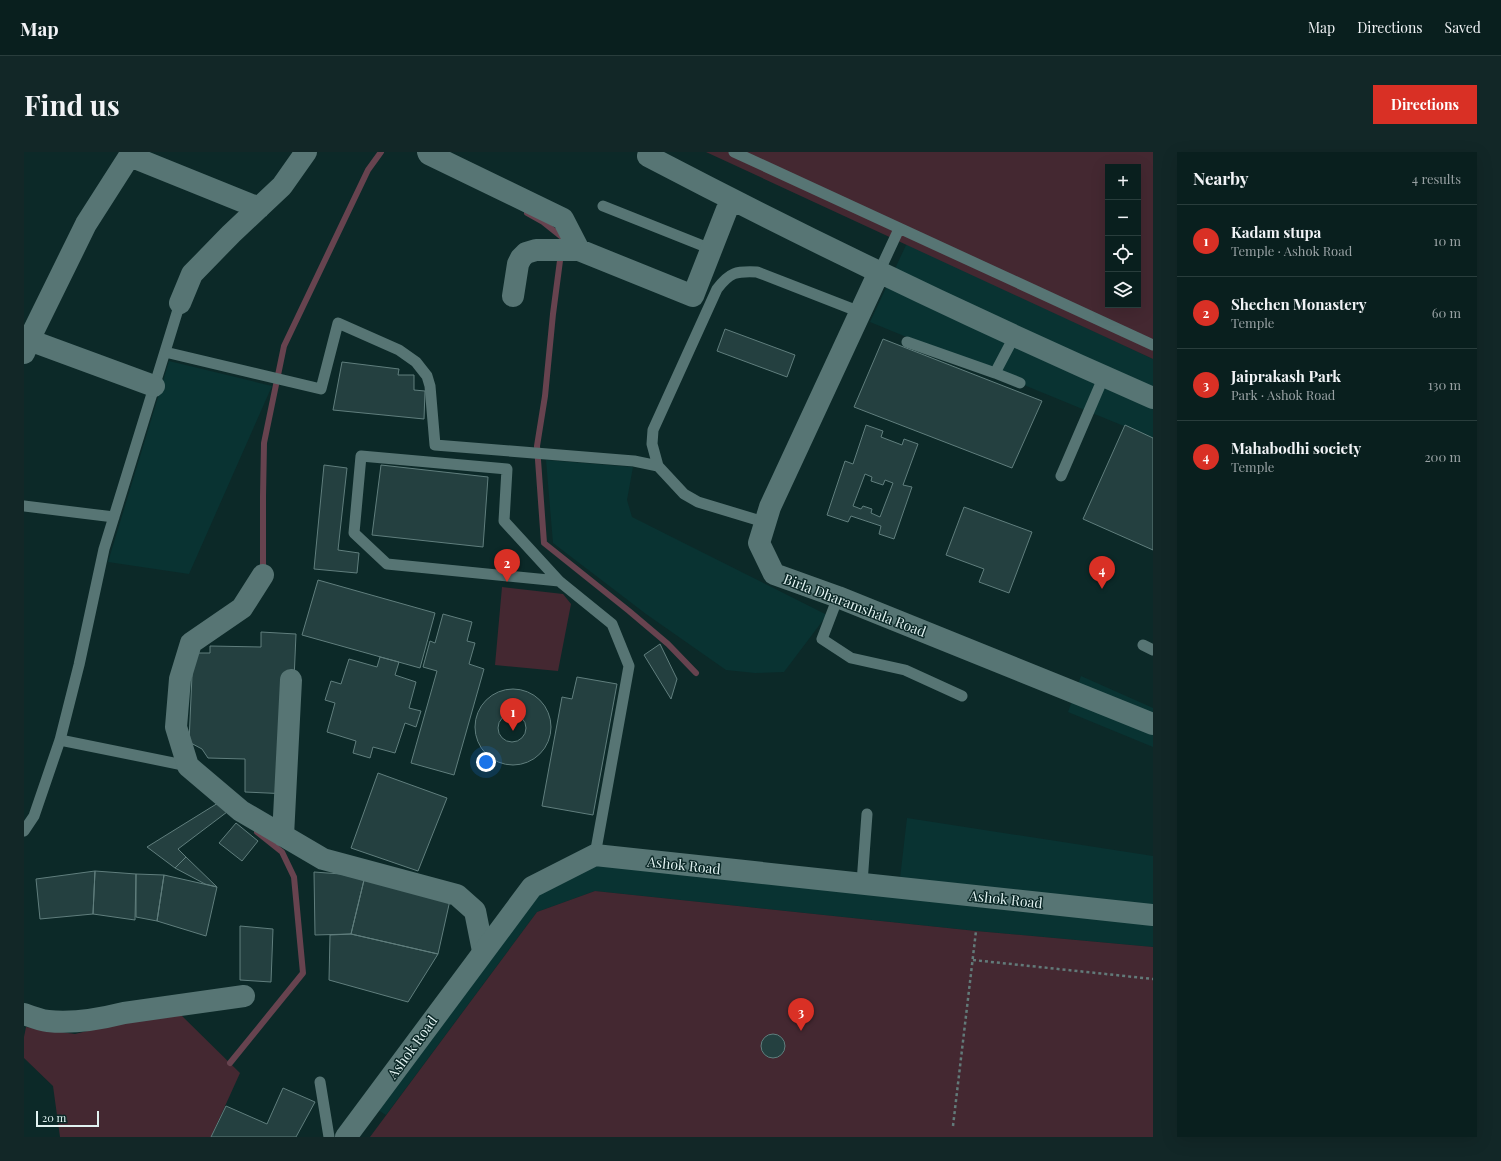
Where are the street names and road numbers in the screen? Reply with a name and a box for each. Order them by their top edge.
street label: Birla Dharamshala Road [781,569,929,641]
street label: Ashok Road [645,852,722,878]
street label: Ashok Road [967,886,1044,912]
street label: Ashok Road [382,1012,441,1083]

